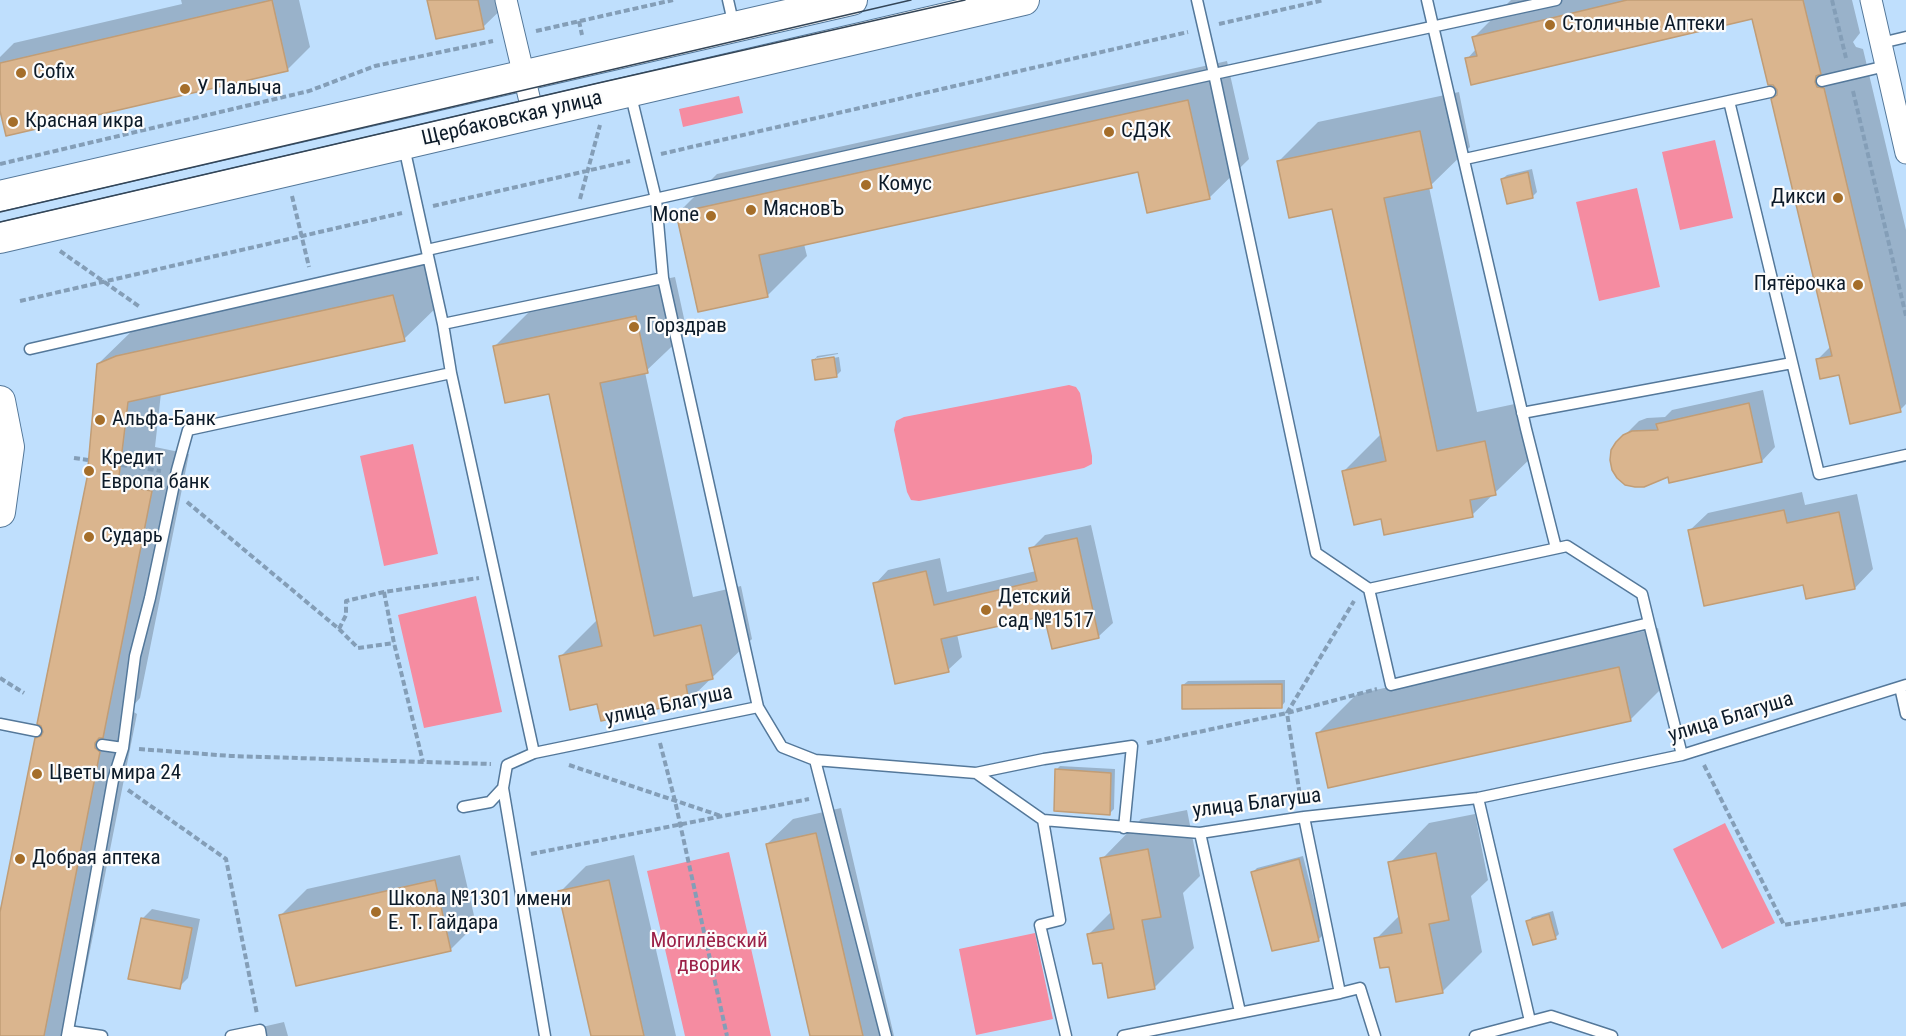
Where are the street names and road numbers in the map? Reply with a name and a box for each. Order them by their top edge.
street label: Щербаковская улица [419,86,605,152]
street label: улица Благуша [603,680,735,732]
street label: улица Благуша [1665,687,1797,749]
street label: улица Благуша [1191,784,1323,824]

